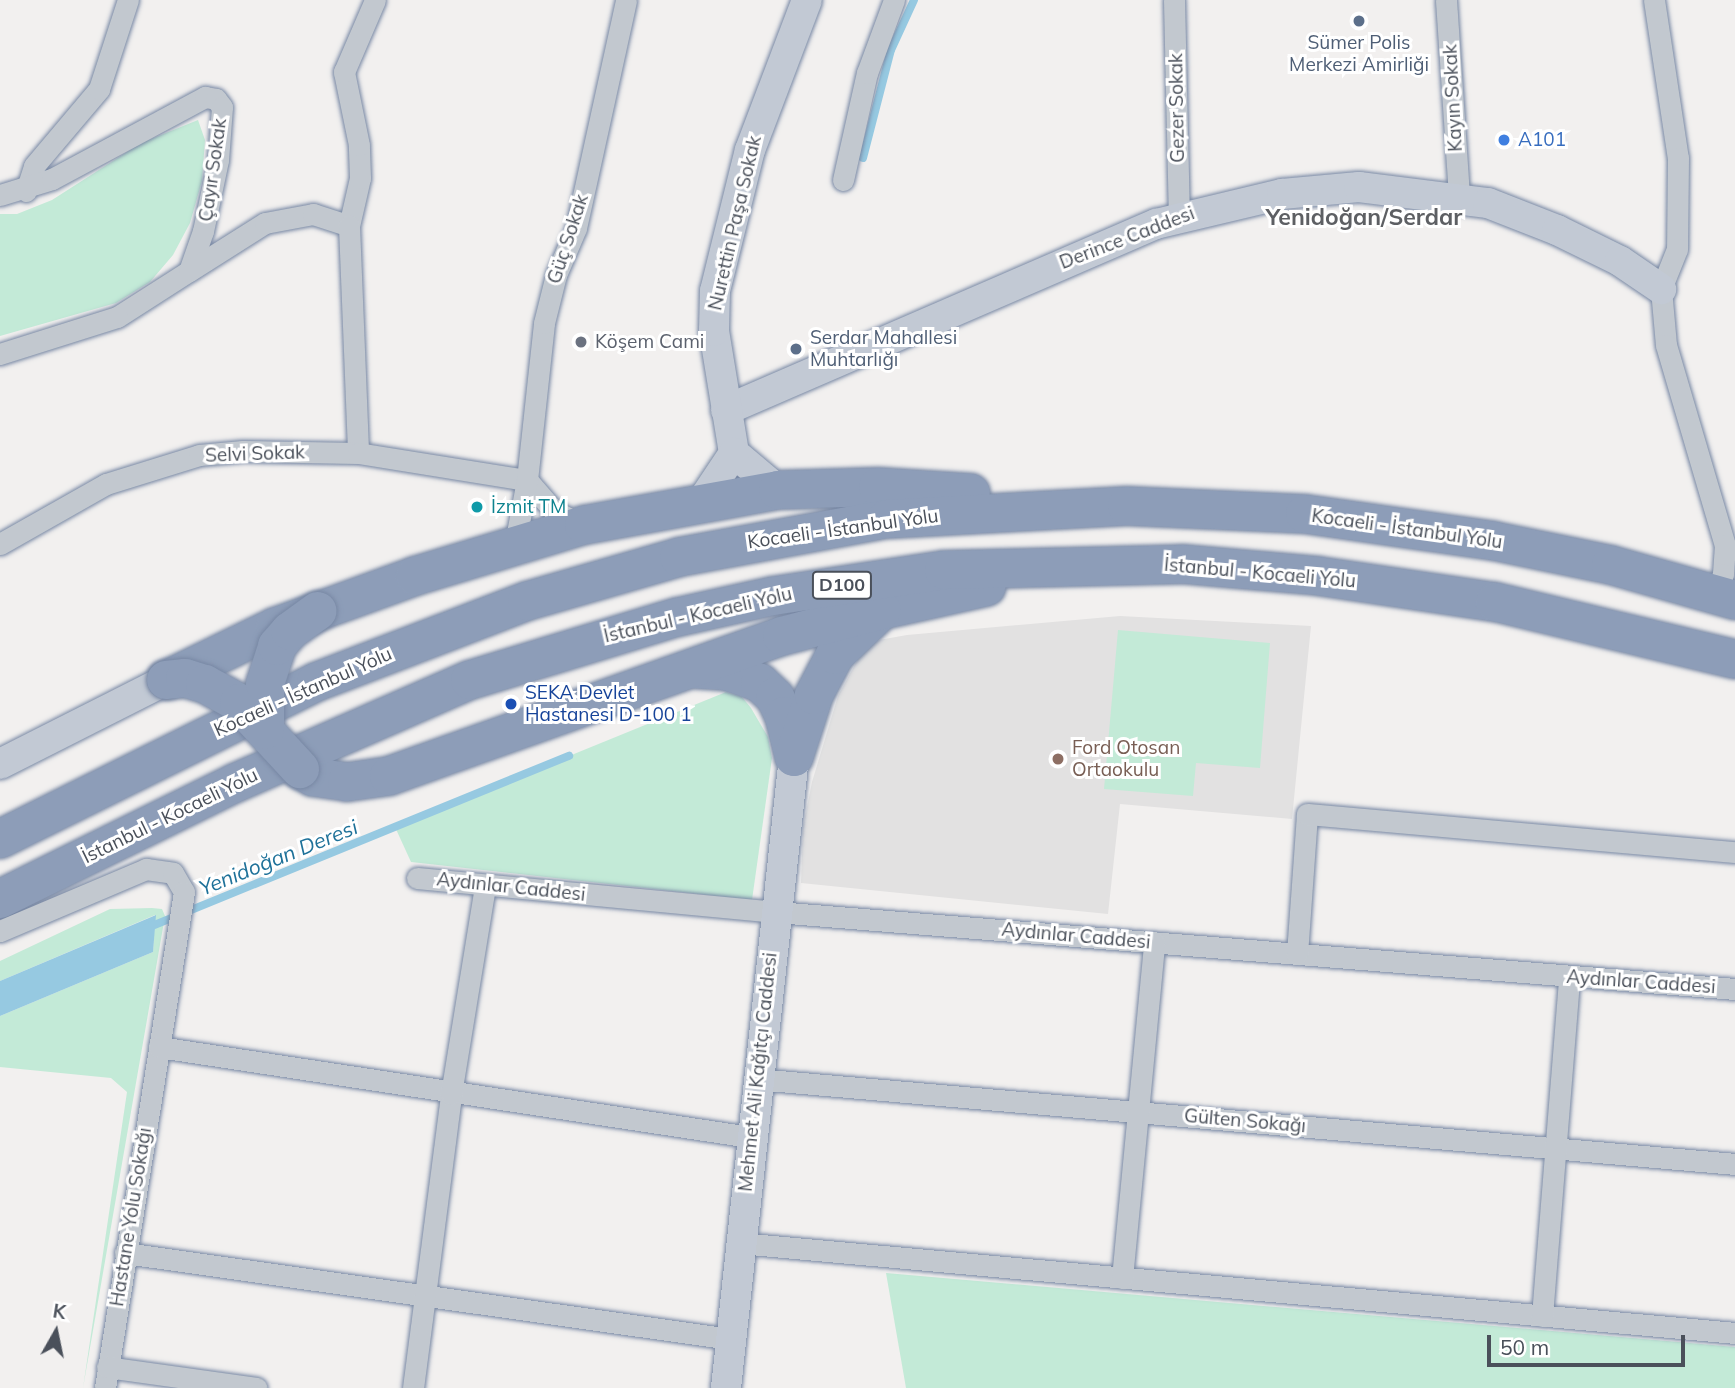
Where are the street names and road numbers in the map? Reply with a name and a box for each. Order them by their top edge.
street label: Kayın Sokak [1439,44,1467,152]
street label: Gezer Sokak [1165,53,1189,163]
street label: Çayır Sokak [194,117,232,223]
street label: Nurettin Paşa Sokak [704,133,766,313]
street label: Güç Sokak [543,191,593,287]
street label: Derince Caddesi [1056,202,1198,274]
street label: Selvi Sokak [205,441,305,467]
street label: Kocaeli - İstanbul Yolu [746,504,940,554]
street label: Kocaeli - İstanbul Yolu [1310,504,1504,554]
street label: İstanbul - Kocaeli Yolu [1163,553,1357,593]
road number: D100 [810,570,874,600]
street label: İstanbul - Kocaeli Yolu [602,582,794,648]
street label: Kocaeli - İstanbul Yolu [210,642,396,742]
street label: İstanbul - Kocaeli Yolu [79,764,261,868]
street label: Aydınlar Caddesi [436,868,586,906]
street label: Aydınlar Caddesi [1001,918,1151,954]
street label: Mehmet Ali Kağıtçı Caddesi [734,951,782,1193]
street label: Aydınlar Caddesi [1566,965,1716,999]
street label: Gülten Sokağı [1183,1104,1307,1138]
street label: Hastane Yolu Sokağı [106,1126,156,1308]

